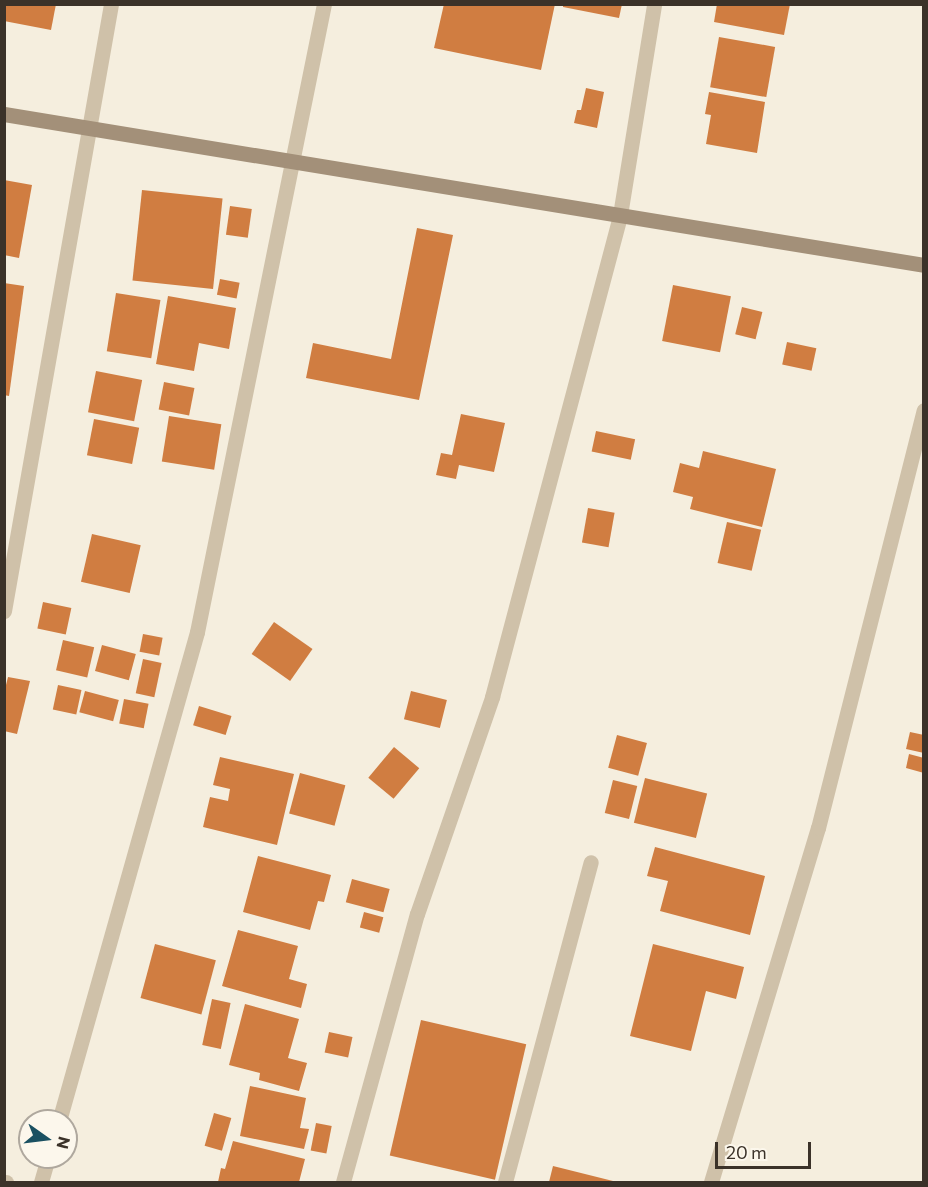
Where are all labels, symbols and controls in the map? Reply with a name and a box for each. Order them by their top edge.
north arrow [18,1109,78,1169]
scale bar [718,1130,814,1168]
text: N [53,1135,75,1151]
text: 20 m [726,1141,767,1163]

